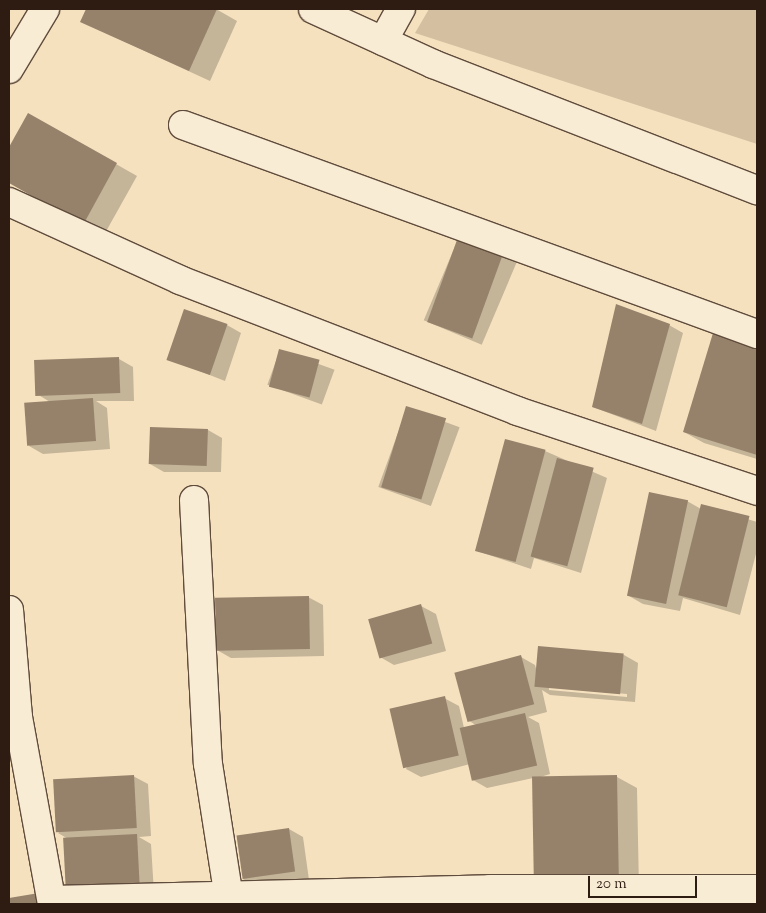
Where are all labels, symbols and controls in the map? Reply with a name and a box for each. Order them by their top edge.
scale bar [591,866,700,898]
text: 20 m [596,874,627,895]

